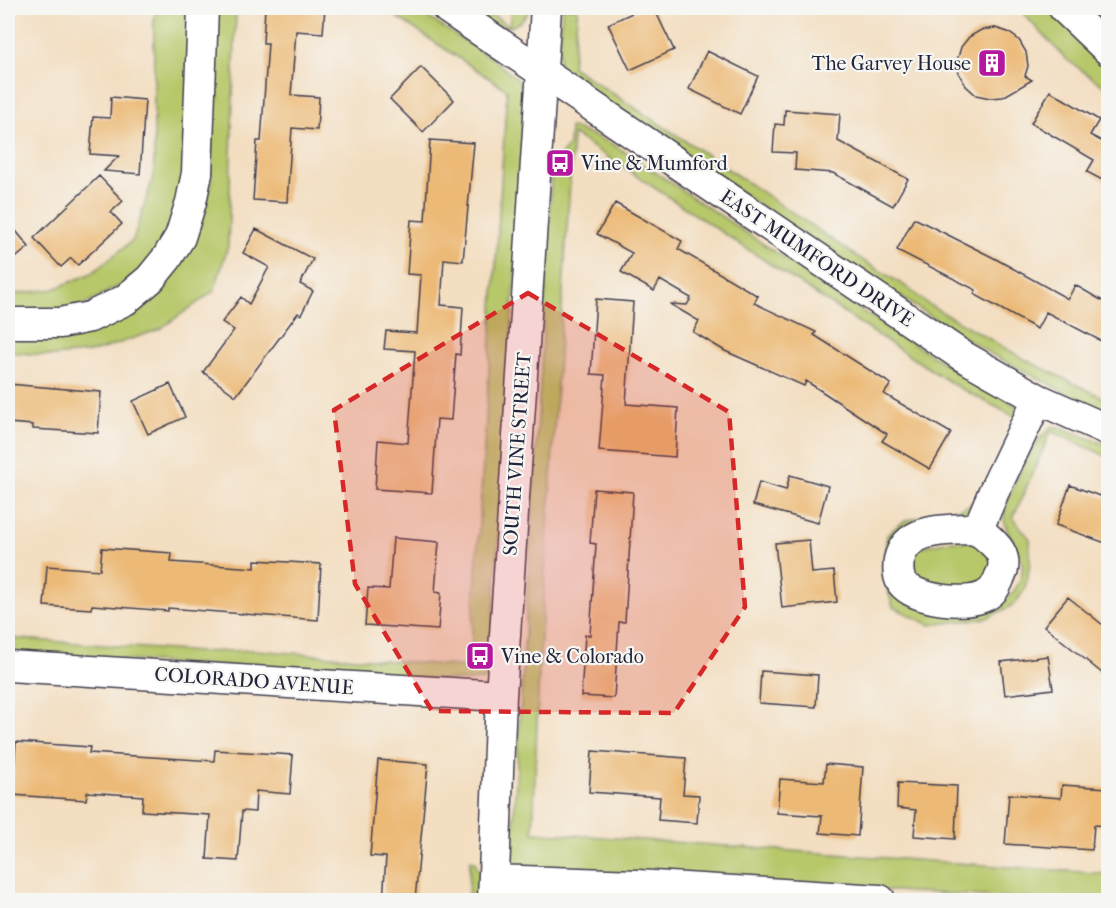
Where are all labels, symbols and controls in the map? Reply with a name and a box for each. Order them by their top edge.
building icon: The Garvey House [976,47,1008,79]
place label: The Garvey House [812,52,971,75]
bus stop icon: Vine & Mumford [544,147,576,179]
place label: Vine & Mumford [580,152,729,175]
street label: EAST MUMFORD DRIVE [716,185,918,331]
street label: SOUTH VINE STREET [498,351,536,556]
bus stop icon: Vine & Colorado [464,640,496,672]
place label: Vine & Colorado [500,645,644,668]
street label: COLORADO AVENUE [154,663,354,699]

